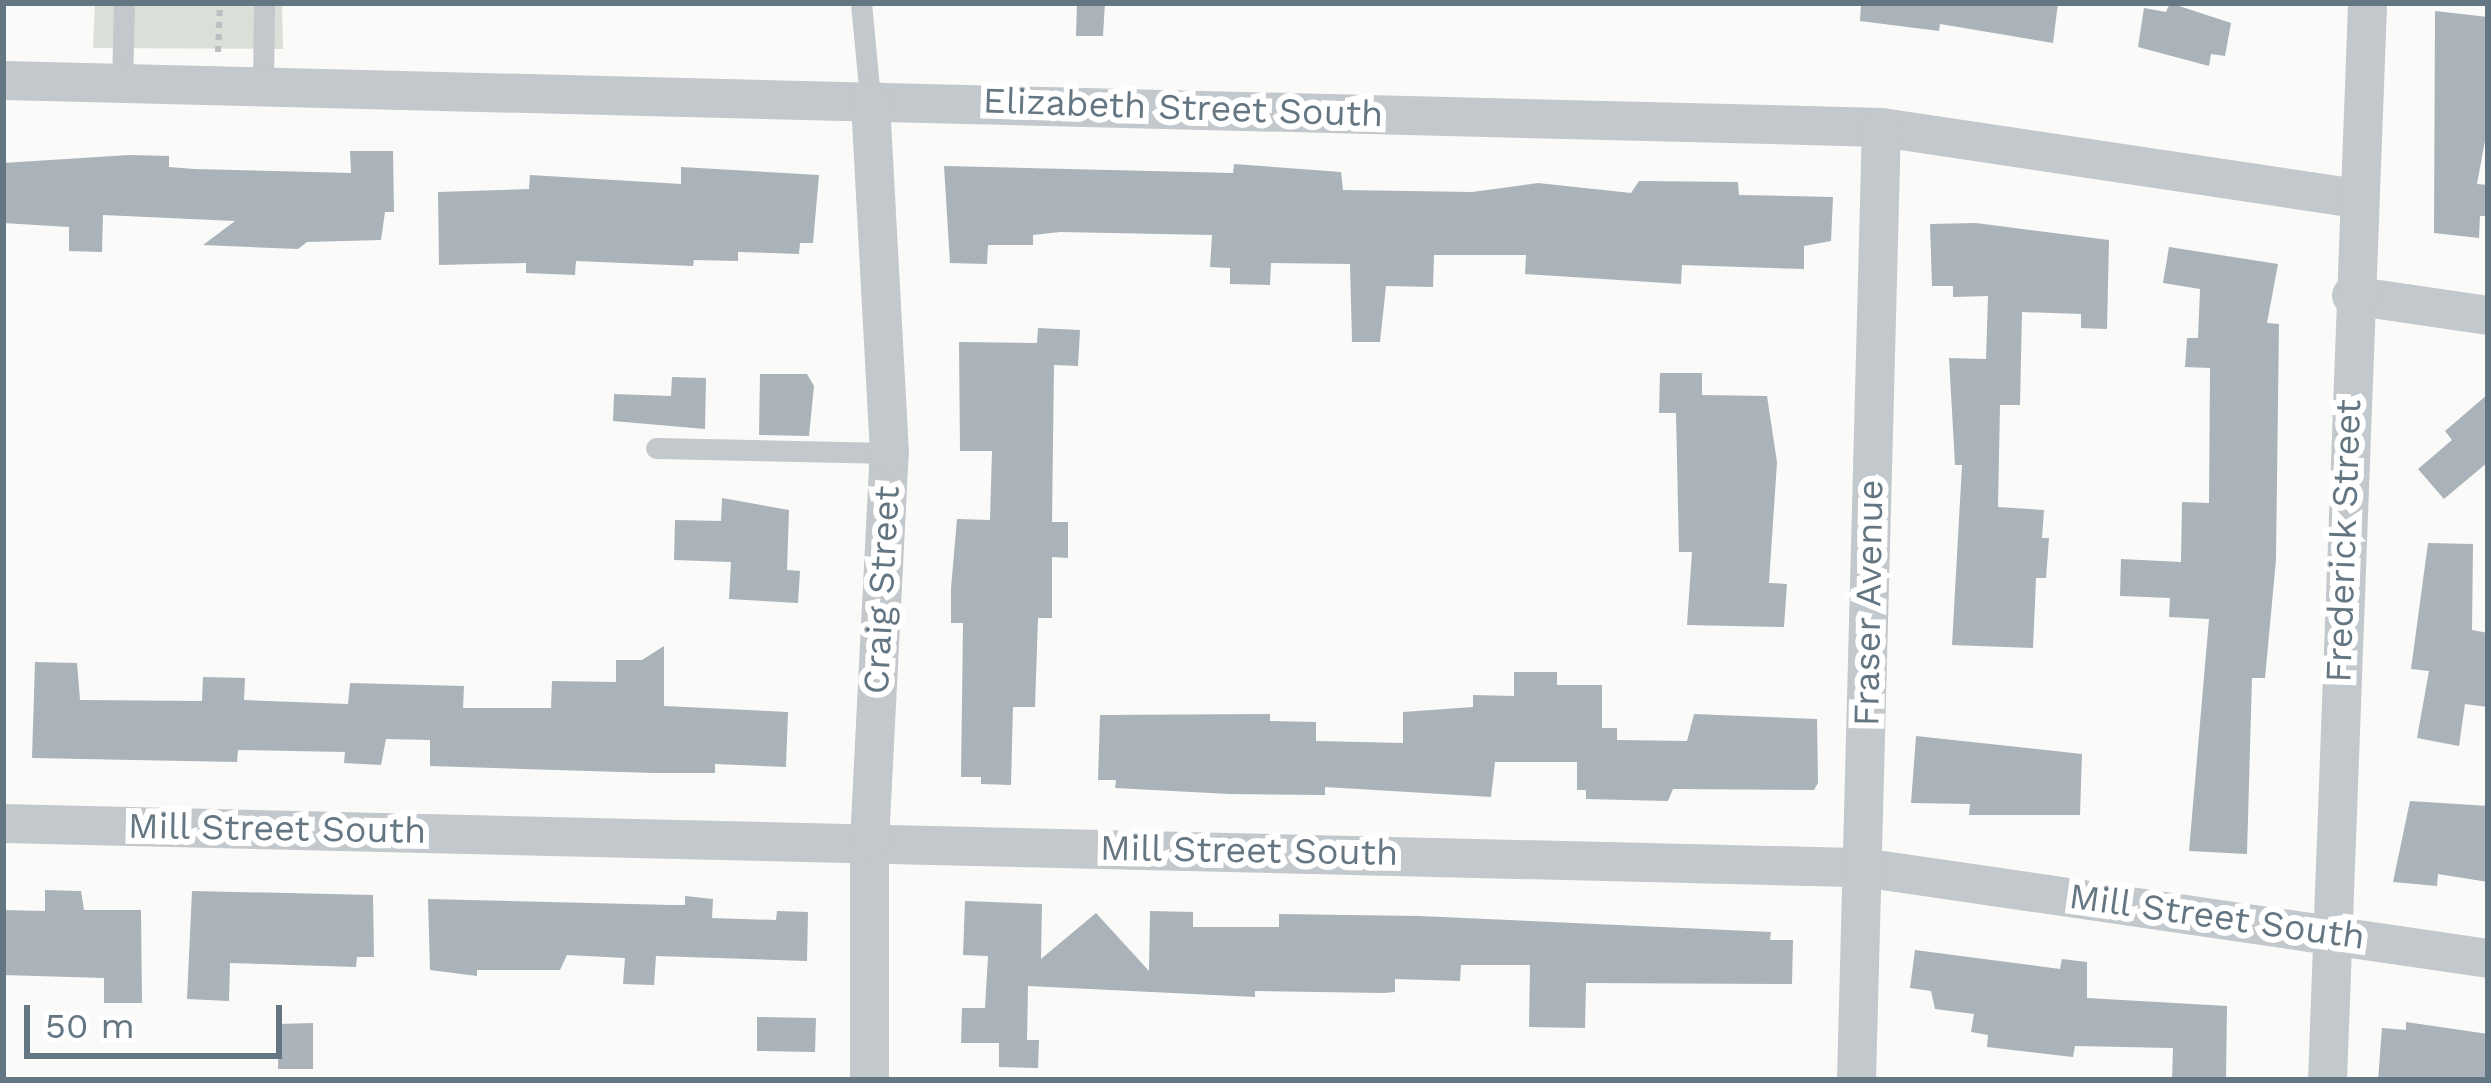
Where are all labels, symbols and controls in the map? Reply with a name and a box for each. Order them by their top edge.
street label: Elizabeth Street South [982,79,1384,137]
street label: Frederick Street [2317,398,2371,684]
street label: Fraser Avenue [1845,478,1893,728]
street label: Craig Street [855,485,909,695]
street label: Mill Street South [127,805,427,853]
street label: Mill Street South [1099,827,1399,875]
street label: Mill Street South [2066,875,2368,959]
scale bar [30,981,288,1055]
text: 50 m [45,1005,135,1047]

